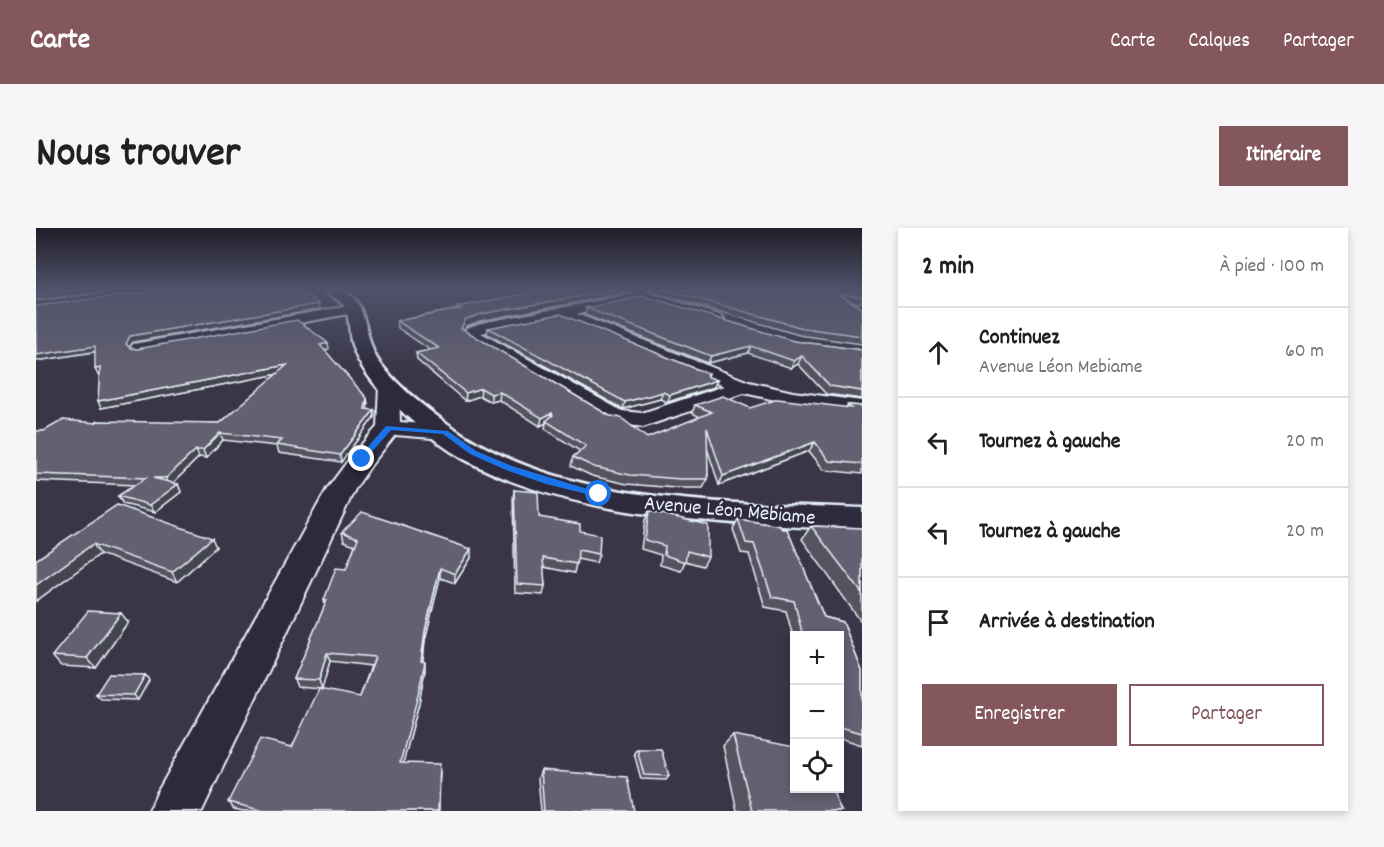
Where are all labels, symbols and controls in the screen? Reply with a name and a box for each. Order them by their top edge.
text: Carte [30,22,90,62]
text: Carte [1110,27,1155,57]
text: Calques [1188,27,1250,57]
text: Partager [1283,27,1354,57]
text: Nous trouver [36,126,240,186]
button: Itinéraire [1219,126,1348,186]
text: 2 min [922,249,974,286]
text: À pied · 100 m [1220,253,1324,281]
text: Continuez [979,323,1060,354]
icon: ahead [922,336,955,369]
text: 60 m [1285,338,1324,366]
text: Avenue Léon Mebiame [979,354,1143,382]
icon: left [922,426,955,459]
text: Tournez à gauche [979,427,1121,458]
text: 20 m [1286,428,1324,456]
route end [348,445,374,471]
route start [585,480,611,506]
street label: Avenue Léon Mebiame [643,490,817,534]
icon: left [922,516,955,549]
text: Tournez à gauche [979,517,1121,548]
text: 20 m [1286,518,1324,546]
icon: arrive [922,606,955,639]
text: Arrivée à destination [979,607,1155,638]
map controls [790,631,844,793]
button: + [790,631,844,685]
button: Enregistrer [922,684,1117,746]
button: Partager [1129,684,1324,746]
button: − [790,685,844,739]
button: locate [790,739,844,793]

